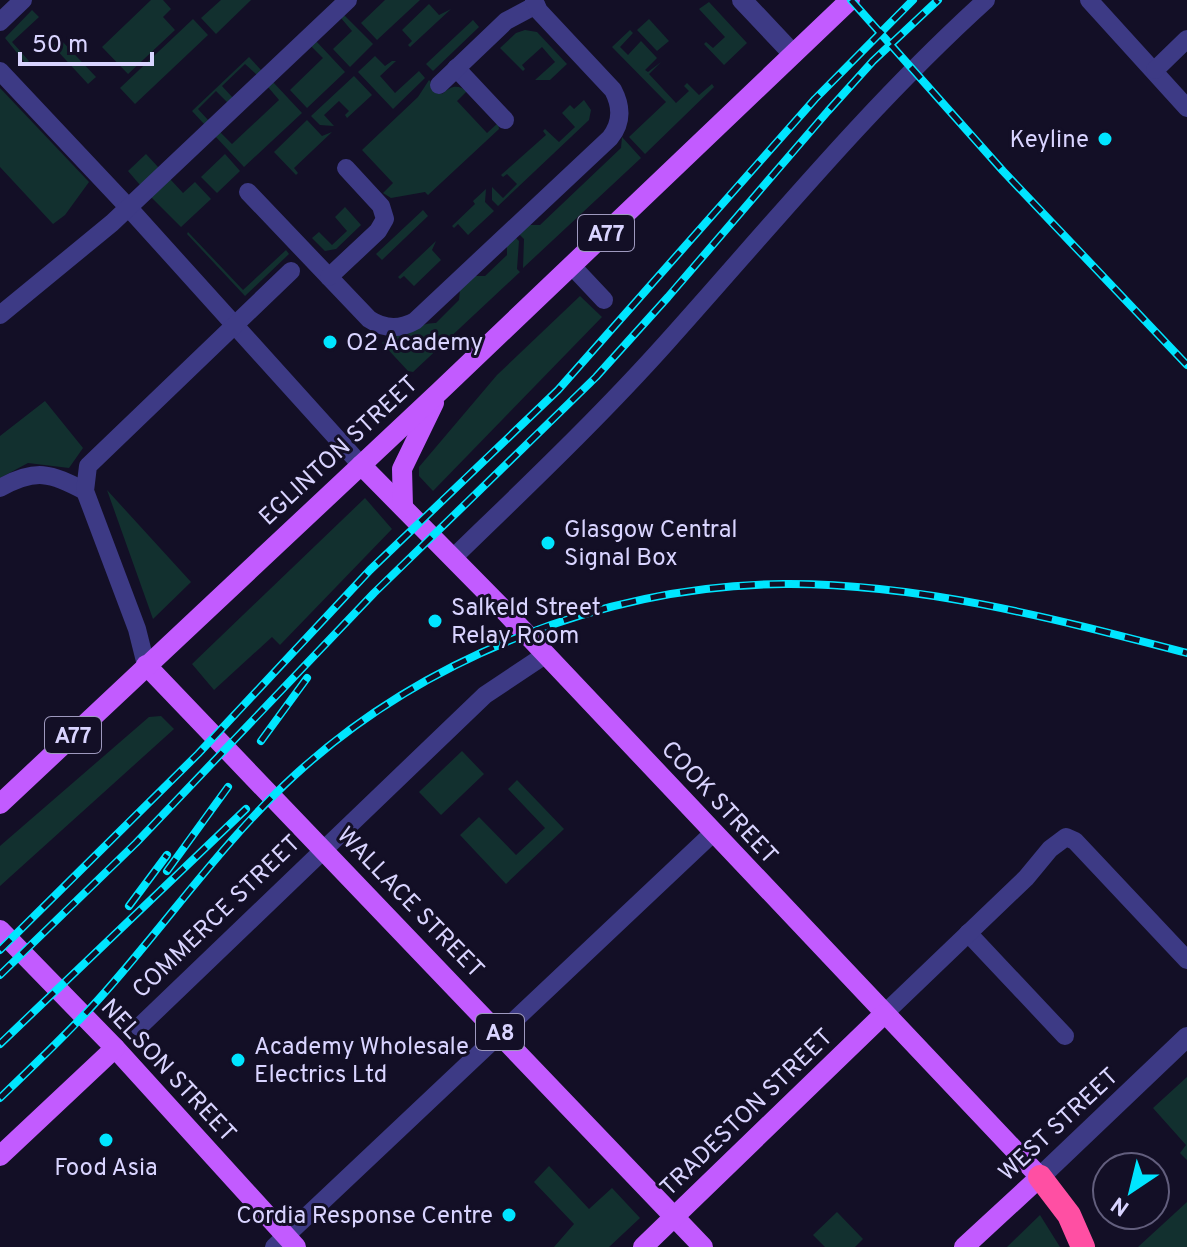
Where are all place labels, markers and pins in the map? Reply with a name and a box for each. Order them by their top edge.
place label: Keyline [1009,126,1089,156]
marker: Keyline [1096,130,1114,148]
place label: O2 Academy [346,329,483,359]
marker: O2 Academy [321,333,339,351]
place label: Glasgow Central Signal Box [564,516,738,574]
marker: Glasgow Central Signal Box [539,534,557,552]
place label: Salkeld Street Relay Room [451,594,601,652]
marker: Salkeld Street Relay Room [426,612,444,630]
place label: Academy Wholesale Electrics Ltd [254,1033,469,1091]
marker: Academy Wholesale Electrics Ltd [229,1051,247,1069]
marker: Food Asia [97,1131,115,1149]
place label: Food Asia [54,1154,158,1184]
place label: Cordia Response Centre [236,1202,493,1232]
marker: Cordia Response Centre [500,1206,518,1224]

